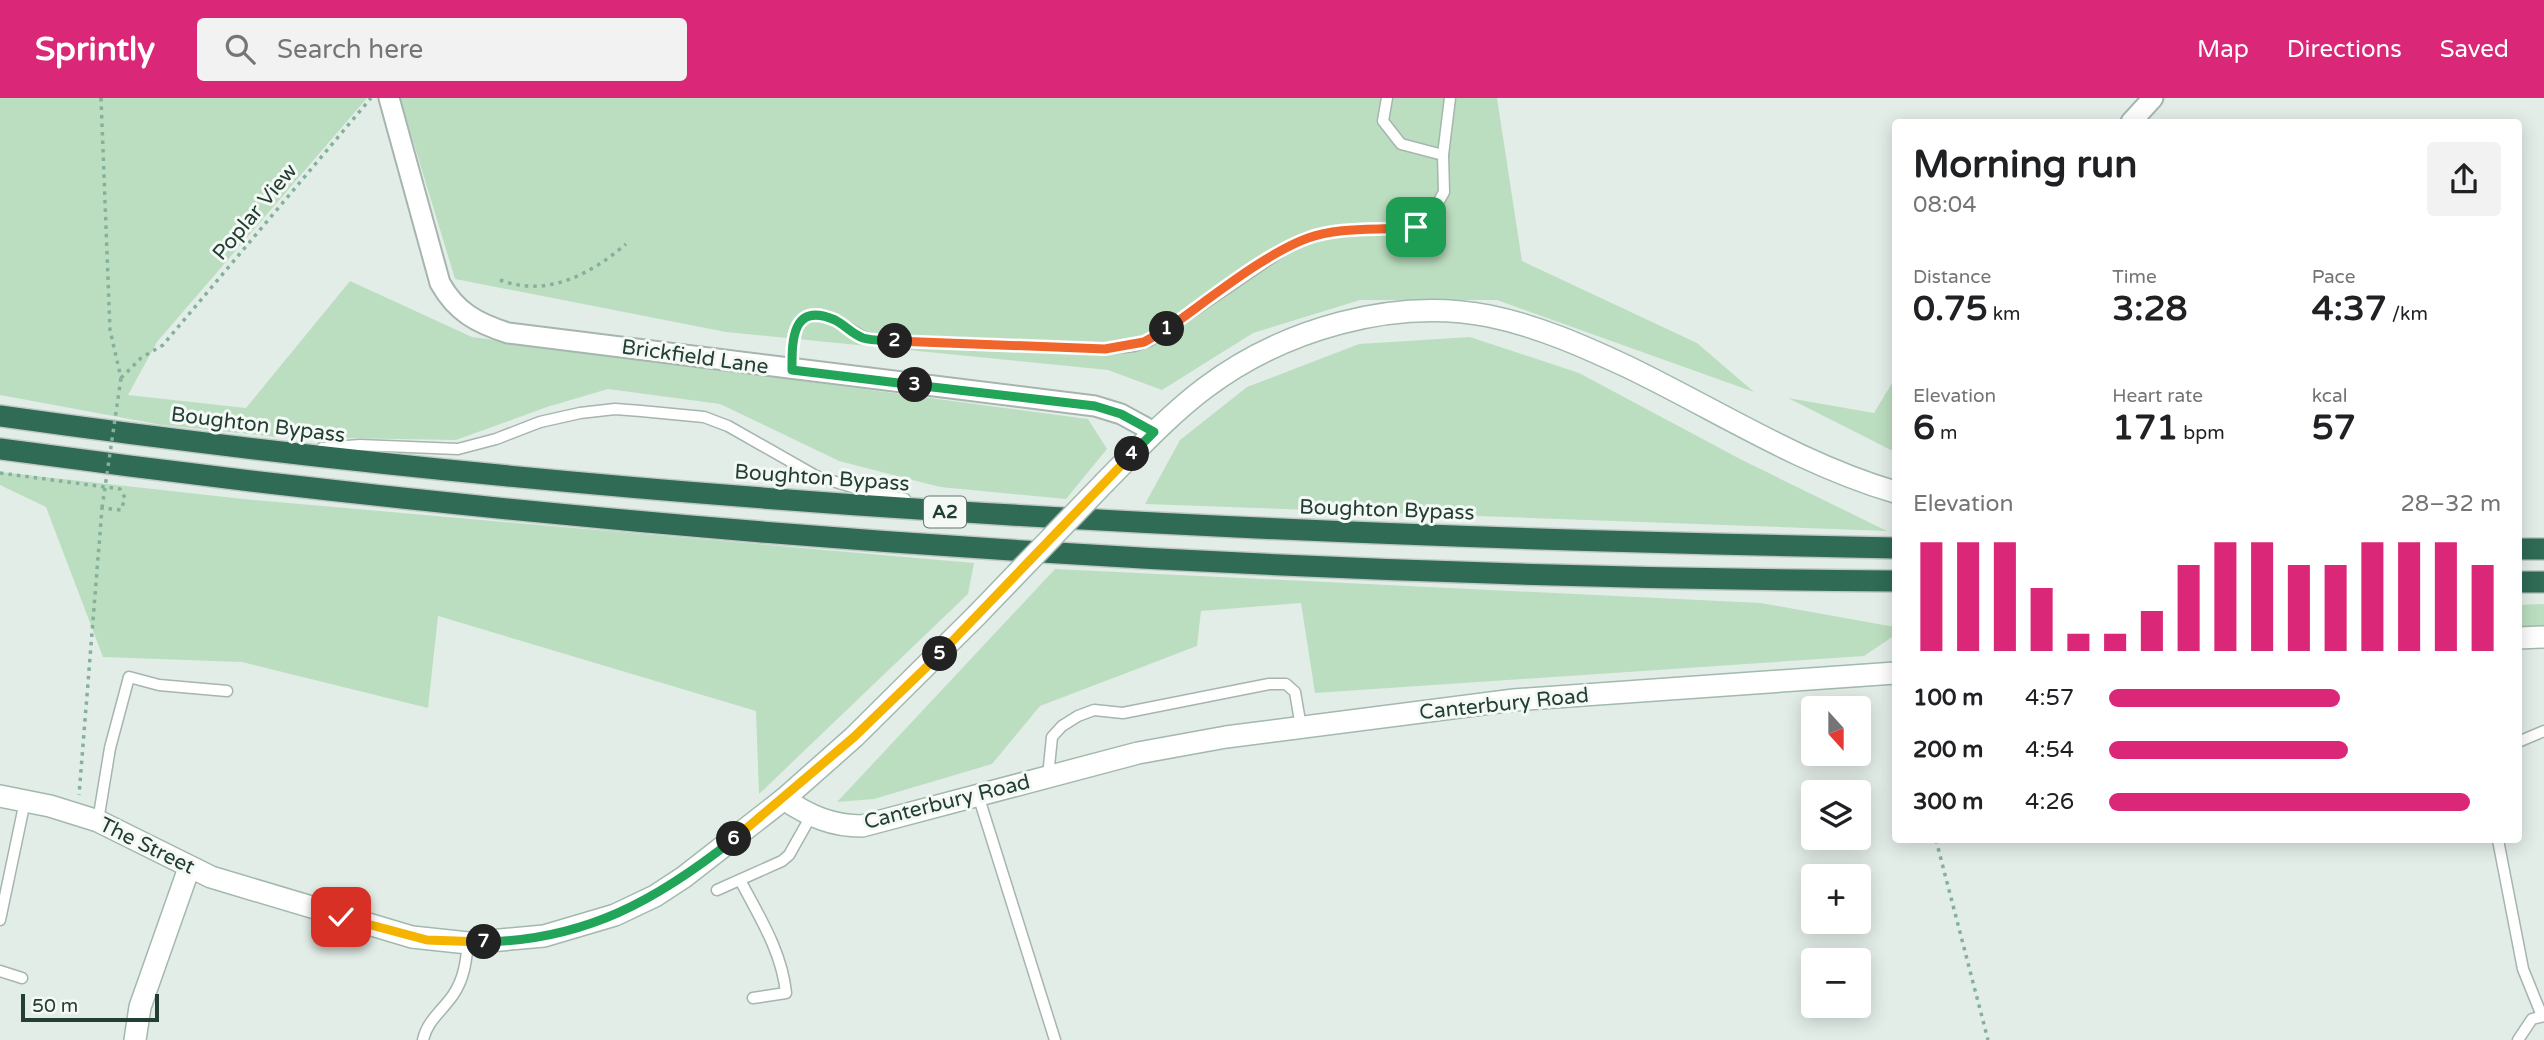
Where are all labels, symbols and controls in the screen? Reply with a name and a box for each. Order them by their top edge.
search box [197,18,687,81]
text: Sprintly [35,30,155,69]
icon: search [221,30,259,68]
text: Search here [277,34,423,65]
text: Map [2197,35,2249,64]
text: Directions [2287,35,2402,64]
text: Saved [2440,35,2509,64]
text: Morning run [1913,142,2137,188]
button: share [2427,142,2501,216]
street label: Poplar View [207,158,303,265]
text: 08:04 [1913,191,1977,219]
pin [1386,197,1446,257]
icon: arrive [1397,208,1435,246]
text: Distance [1913,266,1991,288]
text: Time [2112,266,2157,288]
text: Pace [2312,266,2355,288]
text: 0.75 [1913,288,1988,330]
text: 3:28 [2112,288,2187,330]
text: 4:37 [2312,288,2387,330]
text: km [1988,303,2020,325]
text: /km [2387,303,2428,325]
pin: 1 [1150,312,1184,346]
text: 1 [1161,317,1172,339]
pin: 2 [878,324,912,358]
text: 2 [889,329,900,351]
street label: Brickfield Lane [620,334,770,380]
pin: 3 [898,368,932,402]
text: 3 [909,373,920,395]
text: Elevation [1913,385,1996,407]
text: Heart rate [2112,385,2203,407]
text: kcal [2312,385,2347,407]
street label: Boughton Bypass [169,402,347,448]
text: 6 [1913,407,1935,449]
text: 171 [2112,407,2178,449]
text: 57 [2312,407,2356,449]
text: m [1935,422,1957,444]
text: bpm [2178,422,2225,444]
pin: 4 [1114,436,1150,472]
text: 4 [1126,442,1137,464]
street label: Boughton Bypass [734,459,910,497]
text: Elevation [1913,490,2014,518]
text: 28–32 m [2400,490,2501,518]
street label: Boughton Bypass [1299,494,1475,526]
road number: A2 [924,496,966,528]
pin: 5 [922,636,958,672]
text: 5 [934,642,945,664]
street label: Canterbury Road [1418,683,1590,725]
text: 100 m [1913,684,1983,712]
text: 4:57 [2025,684,2074,712]
north arrow [1801,696,1871,766]
map controls [1801,696,1871,1018]
text: 200 m [1913,736,1983,764]
text: 4:54 [2025,736,2074,764]
street label: Canterbury Road [861,769,1033,835]
button: layers [1801,780,1871,850]
text: 300 m [1913,788,1983,816]
text: 4:26 [2025,788,2074,816]
street label: The Street [95,812,199,880]
pin: 6 [716,822,752,856]
text: 6 [728,827,739,849]
button: + [1801,864,1871,934]
pin [311,887,371,947]
icon: check [322,898,360,936]
pin: 7 [466,924,502,960]
text: 7 [478,930,489,952]
button: − [1801,948,1871,1018]
scale bar [21,991,159,1023]
text: 50 m [32,995,78,1017]

